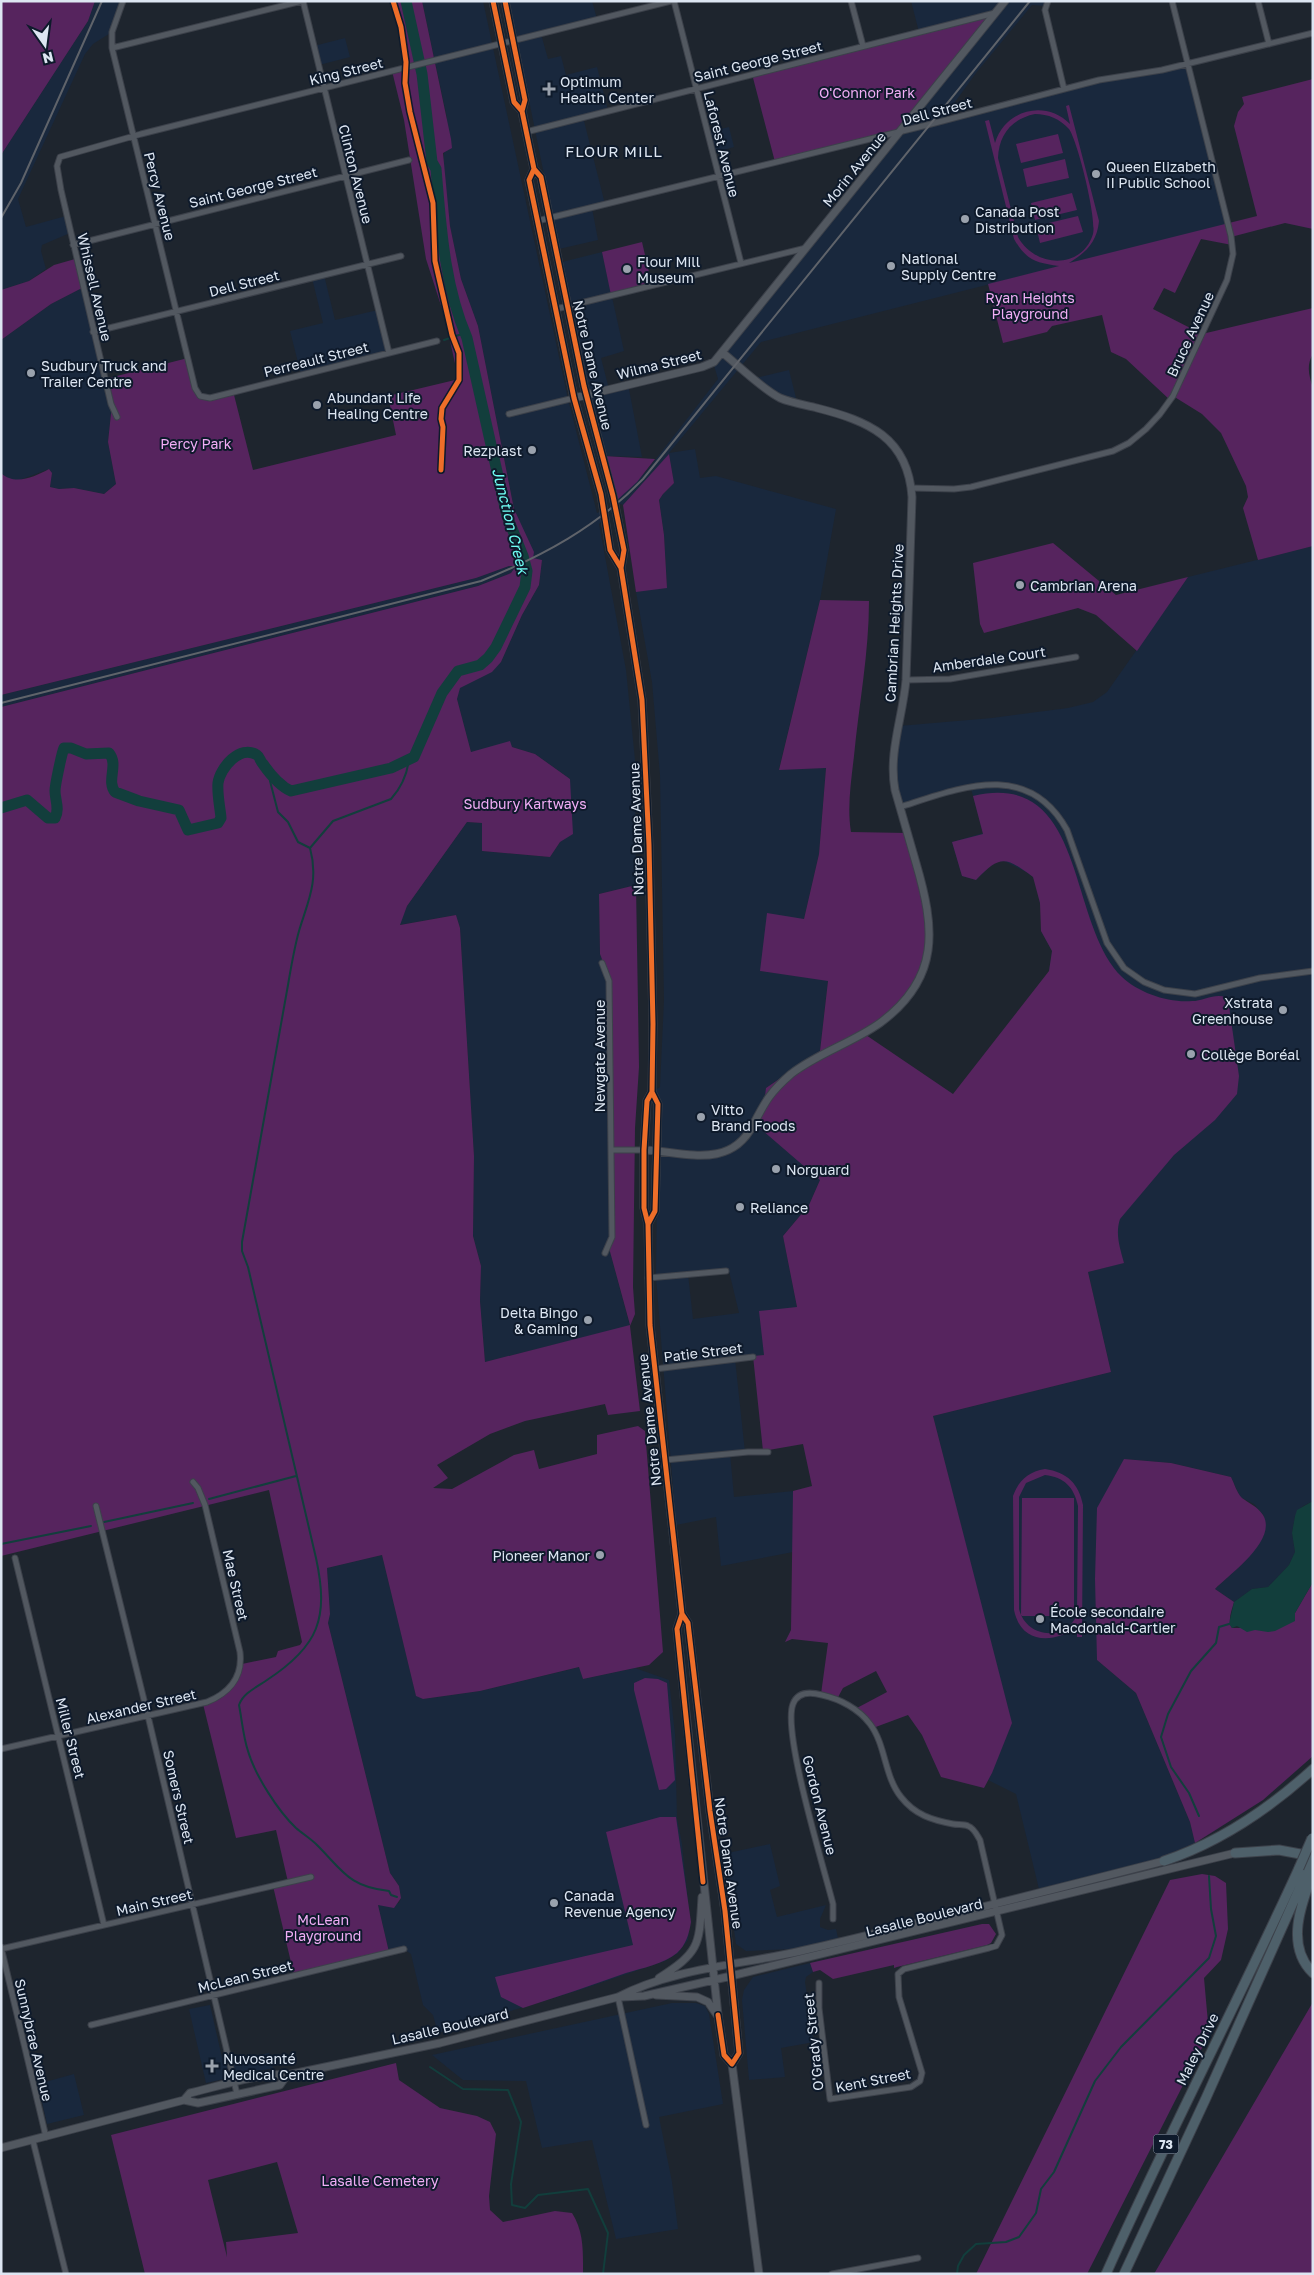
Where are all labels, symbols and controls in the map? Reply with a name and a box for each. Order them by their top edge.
north arrow [20,20,70,70]
street label: Saint George Street [692,37,824,85]
text: N [41,49,55,68]
street label: King Street [307,54,385,88]
place label: Optimum Health Center [560,73,654,106]
marker: Optimum Health Center [542,82,556,96]
park label: O'Connor Park [819,84,915,101]
street label: Laforest Avenue [701,89,743,199]
street label: Dell Street [900,93,974,129]
street label: Clinton Avenue [335,123,377,225]
street label: Morin Avenue [819,128,889,210]
district label: FLOUR MILL [565,142,663,160]
street label: Percy Avenue [141,150,179,242]
place label: Queen Elizabeth II Public School [1106,158,1216,191]
street label: Saint George Street [187,163,319,211]
marker: Queen Elizabeth II Public School [1090,168,1102,180]
place label: Canada Post Distribution [975,203,1059,236]
marker: Canada Post Distribution [959,213,971,225]
street label: Whissell Avenue [74,231,116,343]
place label: National Supply Centre [901,250,996,283]
place label: Flour Mill Museum [637,253,700,286]
marker: National Supply Centre [885,260,897,272]
marker: Flour Mill Museum [621,263,633,275]
street label: Dell Street [207,266,281,300]
park label: Ryan Heights Playground [985,289,1075,322]
street label: Bruce Avenue [1163,289,1217,379]
street label: Notre Dame Avenue [570,298,616,432]
street label: Perreault Street [262,338,370,380]
street label: Wilma Street [615,345,703,383]
place label: Sudbury Truck and Trailer Centre [41,357,167,390]
marker: Sudbury Truck and Trailer Centre [25,367,37,379]
place label: Abundant Life Healing Centre [327,389,428,422]
marker: Abundant Life Healing Centre [311,399,323,411]
park label: Percy Park [160,435,232,452]
place label: Rezplast [463,442,522,459]
marker: Rezplast [526,444,538,456]
water label: Junction Creek [489,466,533,577]
street label: Cambrian Heights Drive [881,543,907,703]
place label: Cambrian Arena [1030,577,1137,594]
marker: Cambrian Arena [1014,579,1026,591]
street label: Amberdale Court [931,643,1047,675]
street label: Notre Dame Avenue [625,762,647,896]
park label: Sudbury Kartways [463,795,587,812]
place label: Xstrata Greenhouse [1192,994,1273,1027]
street label: Newgate Avenue [591,1000,608,1112]
marker: Xstrata Greenhouse [1277,1004,1289,1016]
place label: Collège Boréal [1201,1046,1300,1063]
marker: Collège Boréal [1185,1048,1197,1060]
place label: Vitto Brand Foods [711,1101,795,1134]
marker: Vitto Brand Foods [695,1111,707,1123]
place label: Norguard [786,1161,849,1178]
marker: Norguard [770,1163,782,1175]
place label: Reliance [750,1199,808,1216]
marker: Reliance [734,1201,746,1213]
place label: Delta Bingo & Gaming [500,1304,578,1337]
marker: Delta Bingo & Gaming [582,1314,594,1326]
street label: Patie Street [663,1339,743,1365]
street label: Notre Dame Avenue [634,1353,664,1487]
place label: Pioneer Manor [492,1547,591,1564]
street label: Mae Street [220,1548,252,1622]
marker: Pioneer Manor [594,1549,606,1561]
place label: École secondaire Macdonald-Cartier [1050,1603,1176,1636]
marker: École secondaire Macdonald-Cartier [1034,1613,1046,1625]
street label: Alexander Street [84,1685,198,1727]
street label: Miller Street [53,1696,89,1780]
street label: Somers Street [160,1748,198,1846]
street label: Gordon Avenue [799,1753,841,1857]
street label: Notre Dame Avenue [711,1796,747,1930]
street label: Main Street [114,1885,194,1919]
place label: Canada Revenue Agency [564,1887,676,1920]
street label: Lasalle Boulevard [864,1894,984,1940]
marker: Canada Revenue Agency [548,1897,560,1909]
park label: McLean Playground [285,1911,361,1944]
street label: McLean Street [196,1956,294,1996]
street label: Sunnybrae Avenue [12,1977,56,2103]
street label: O'Grady Street [799,1992,827,2092]
street label: Lasalle Boulevard [390,2004,510,2048]
street label: Maley Drive [1172,2010,1222,2088]
place label: Nuvosanté Medical Centre [223,2050,324,2083]
marker: Nuvosanté Medical Centre [205,2059,219,2073]
street label: Kent Street [834,2064,912,2096]
road number: 73 [1154,2134,1178,2154]
park label: Lasalle Cemetery [321,2172,439,2189]

